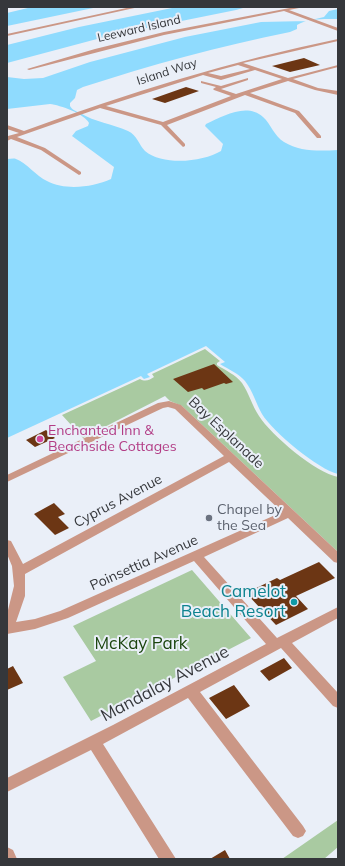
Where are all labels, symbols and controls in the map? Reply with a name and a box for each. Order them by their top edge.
street label: Leeward Island [96,12,182,46]
street label: Island Way [135,55,199,89]
street label: Bay Esplanade [185,394,267,472]
place label: Enchanted Inn & Beachside Cottages [48,423,177,456]
marker: Enchanted Inn & Beachside Cottages [35,434,45,444]
street label: Cyprus Avenue [71,471,165,531]
place label: Chapel by the Sea [217,502,282,534]
marker: Chapel by the Sea [204,513,214,523]
street label: Poinsettia Avenue [87,532,201,594]
place label: Camelot Beach Resort [181,582,286,622]
marker: Camelot Beach Resort [289,597,299,607]
park label: McKay Park [94,634,188,654]
street label: Mandalay Avenue [98,642,232,726]

